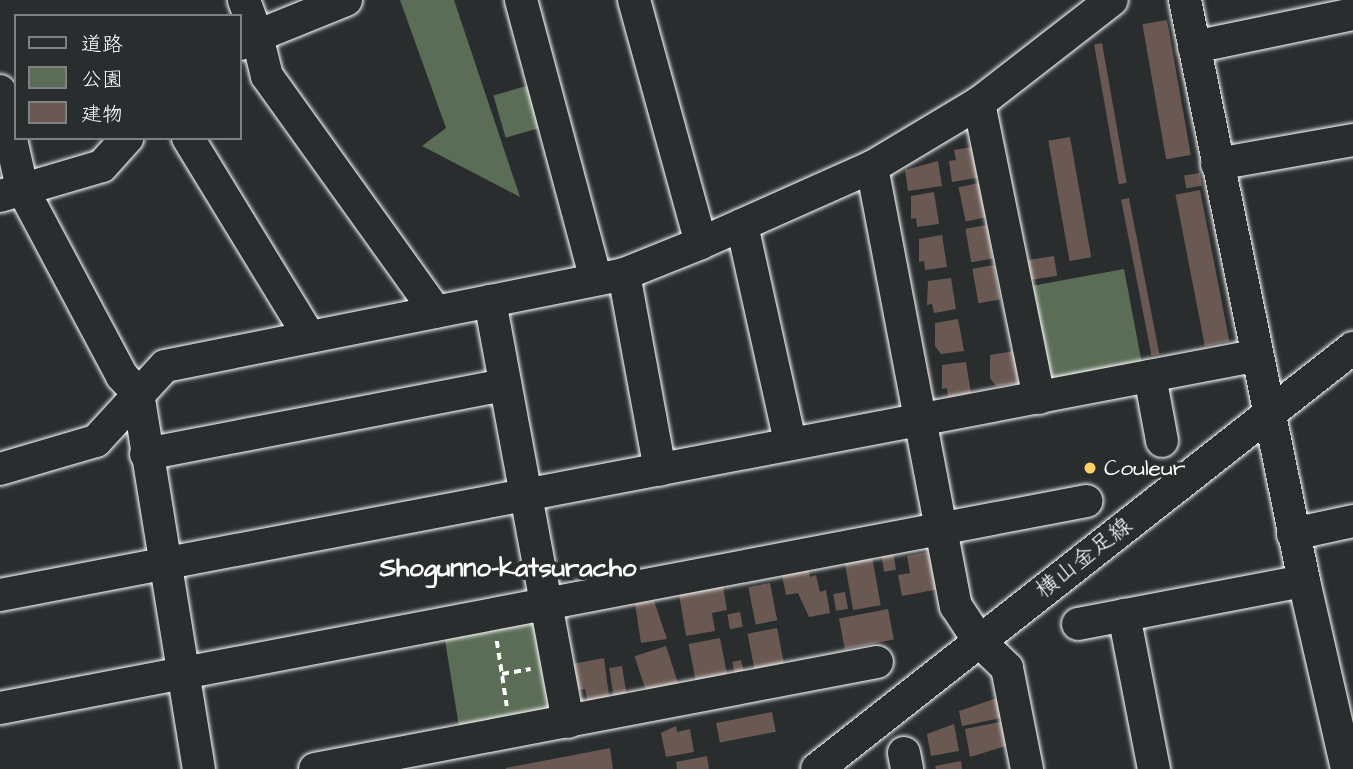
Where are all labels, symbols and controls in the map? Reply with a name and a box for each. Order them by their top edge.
legend [14,14,242,140]
text: 道路 [81,30,123,59]
text: 公園 [81,65,123,94]
text: 建物 [81,100,123,129]
place label: Couleur [1104,454,1185,482]
marker: Couleur [1082,460,1098,476]
street label: 横山金足線 [1030,512,1138,604]
district label: Shogunno-katsuracho [379,553,637,585]

